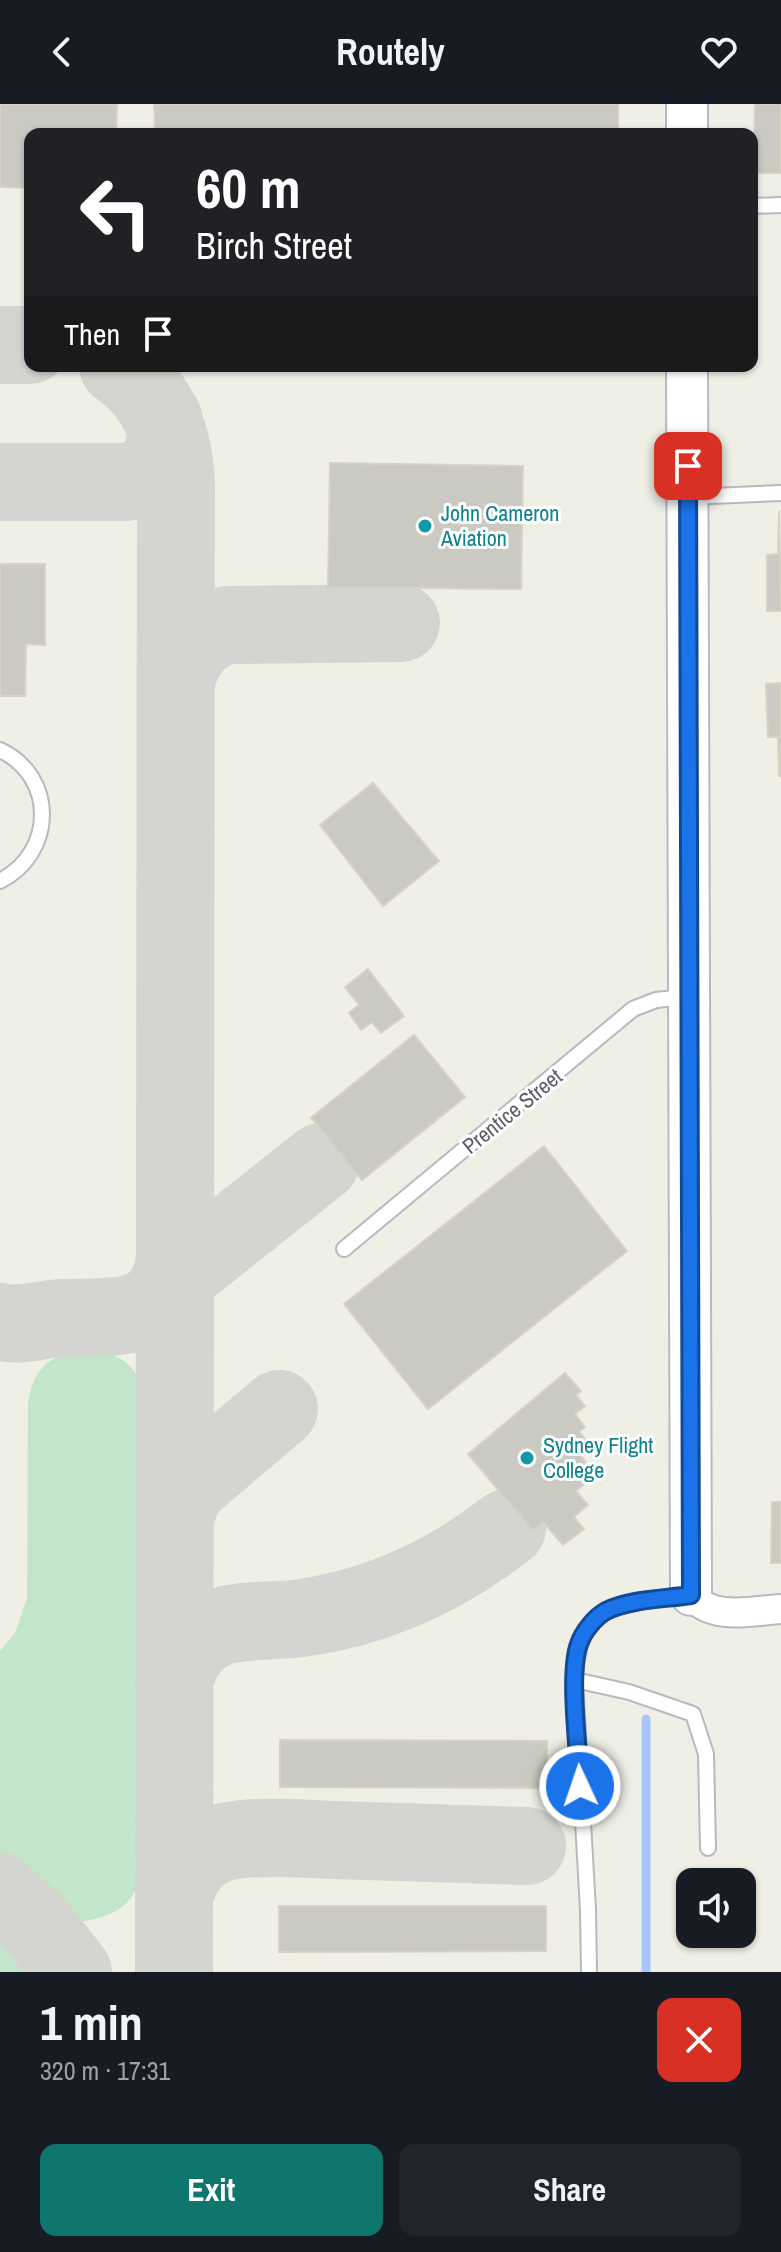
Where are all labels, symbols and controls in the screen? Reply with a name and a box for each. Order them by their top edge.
text: Routely [336,28,445,76]
icon: back [40,30,84,74]
icon: heart [697,30,741,74]
text: 60 m [196,150,301,225]
icon: left [64,160,168,264]
text: Birch Street [196,222,352,270]
icon: arrive [136,312,180,356]
text: Then [64,314,120,354]
pin [654,432,722,500]
icon: arrive [666,444,710,488]
place label: John Cameron Aviation [440,498,559,553]
marker: John Cameron Aviation [416,517,434,535]
street label: Prentice Street [456,1061,568,1161]
place label: Sydney Flight College [543,1430,653,1485]
marker: Sydney Flight College [518,1449,536,1467]
position arrow [538,1744,622,1828]
map controls [676,1868,756,1948]
button: sound [676,1868,756,1948]
text: 1 min [40,1990,143,2055]
button: close [657,1998,741,2082]
text: 320 m · 17:31 [40,2053,170,2088]
button: Exit [40,2144,383,2236]
button: Share [399,2144,741,2236]

